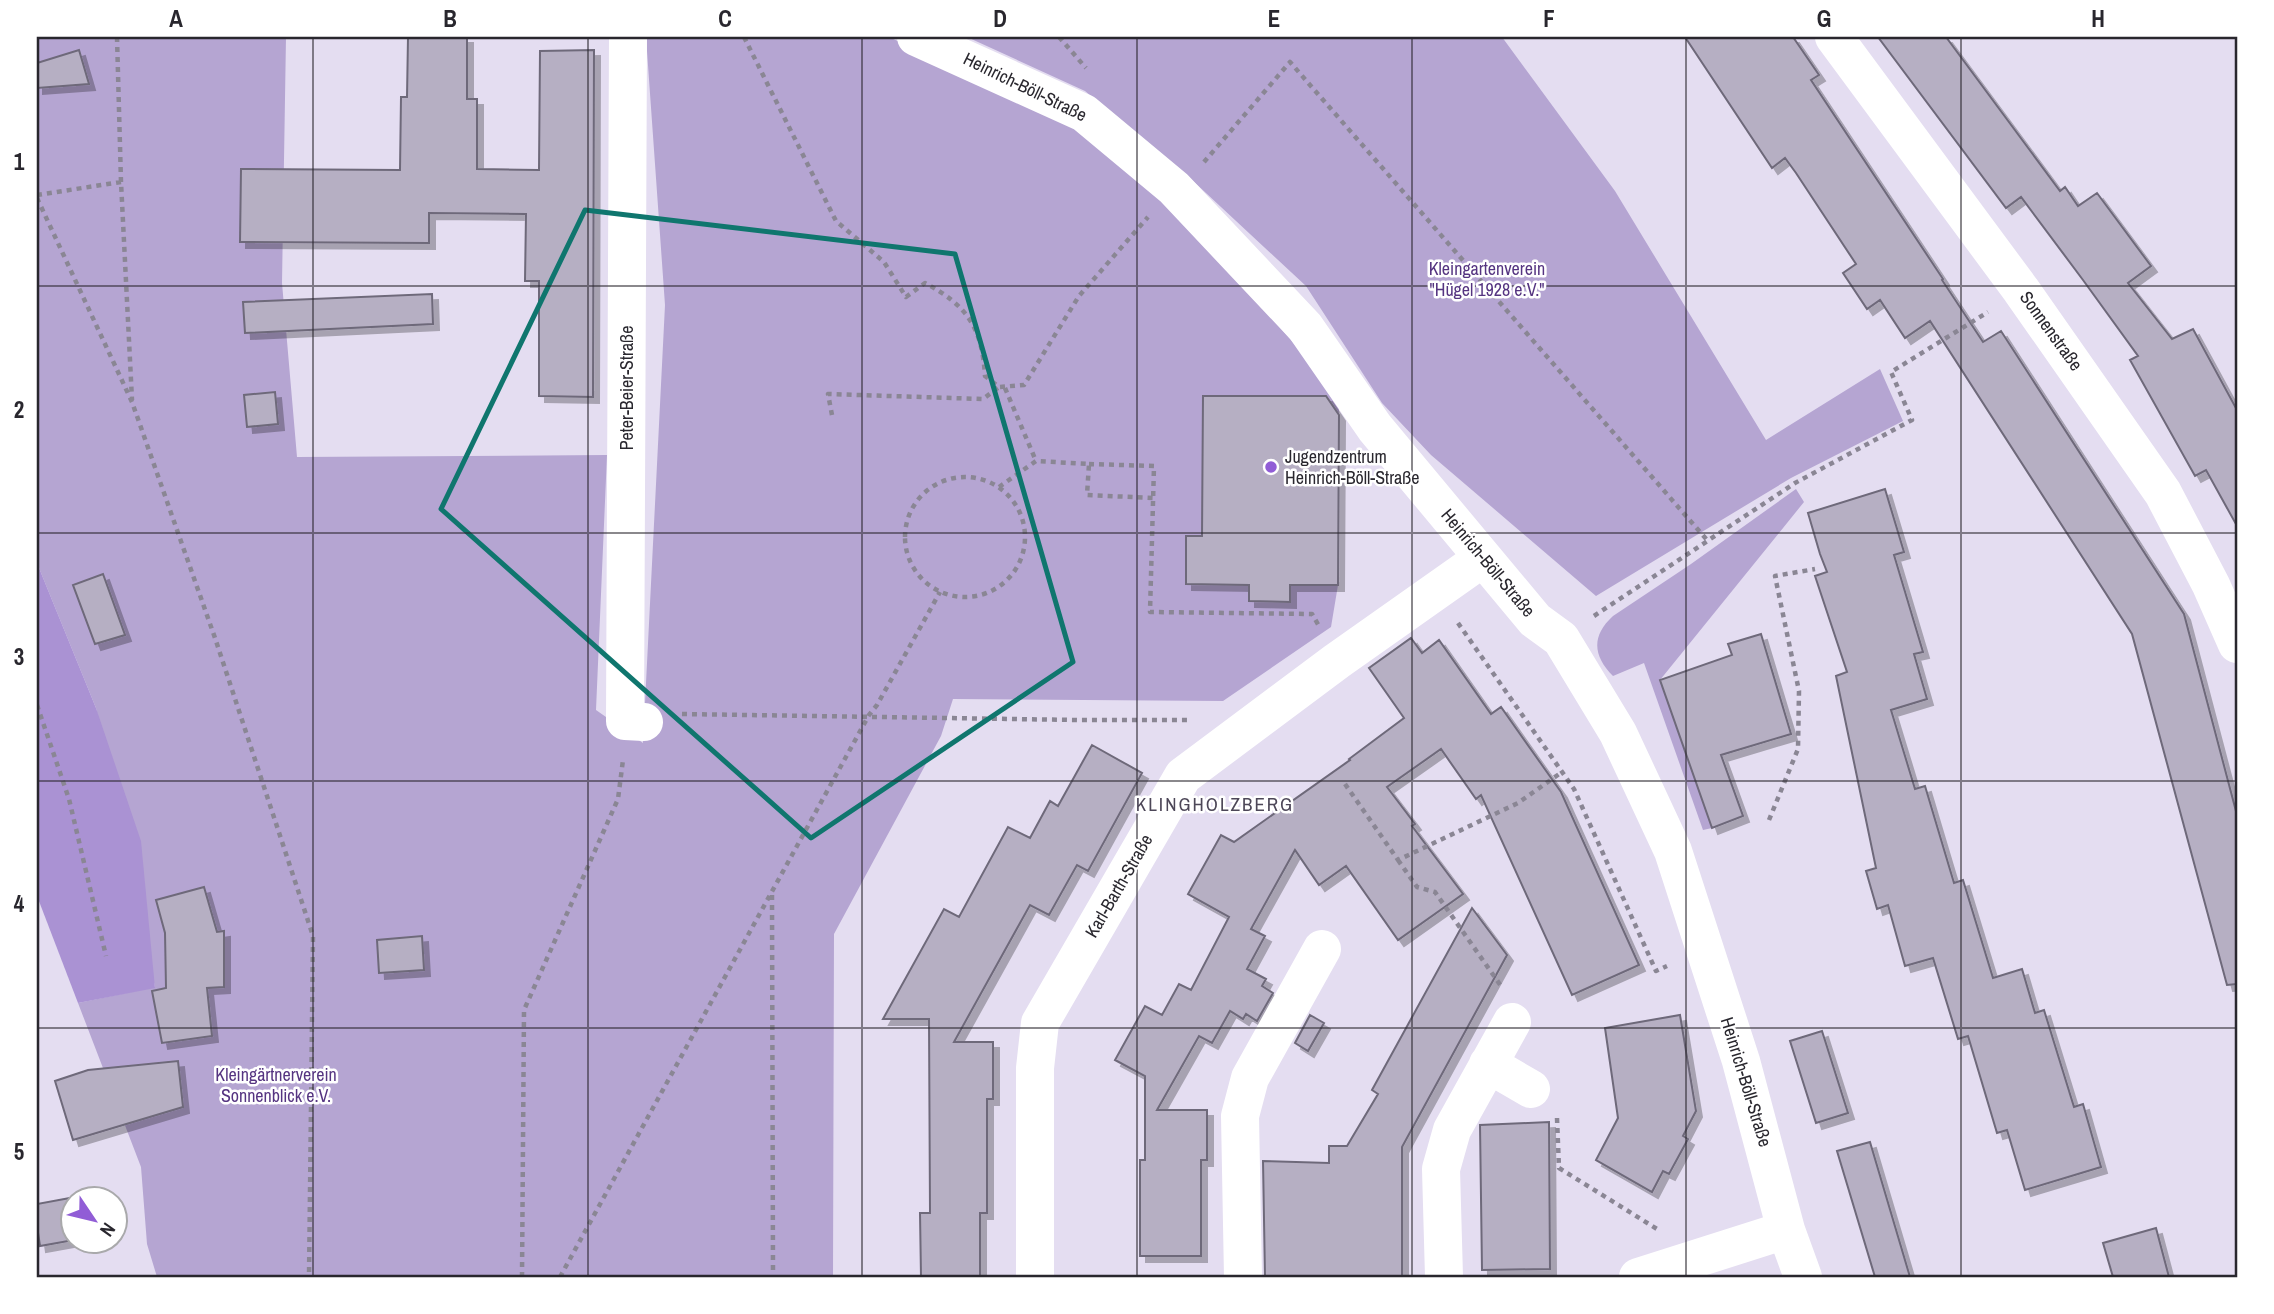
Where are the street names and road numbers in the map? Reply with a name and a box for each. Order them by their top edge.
street label: Heinrich-Böll-Straße [959,46,1091,127]
street label: Sonnenstraße [2014,286,2089,376]
street label: Peter-Beier-Straße [614,326,639,450]
street label: Heinrich-Böll-Straße [1436,503,1541,622]
street label: Karl-Barth-Straße [1079,829,1158,942]
street label: Heinrich-Böll-Straße [1715,1014,1778,1150]

